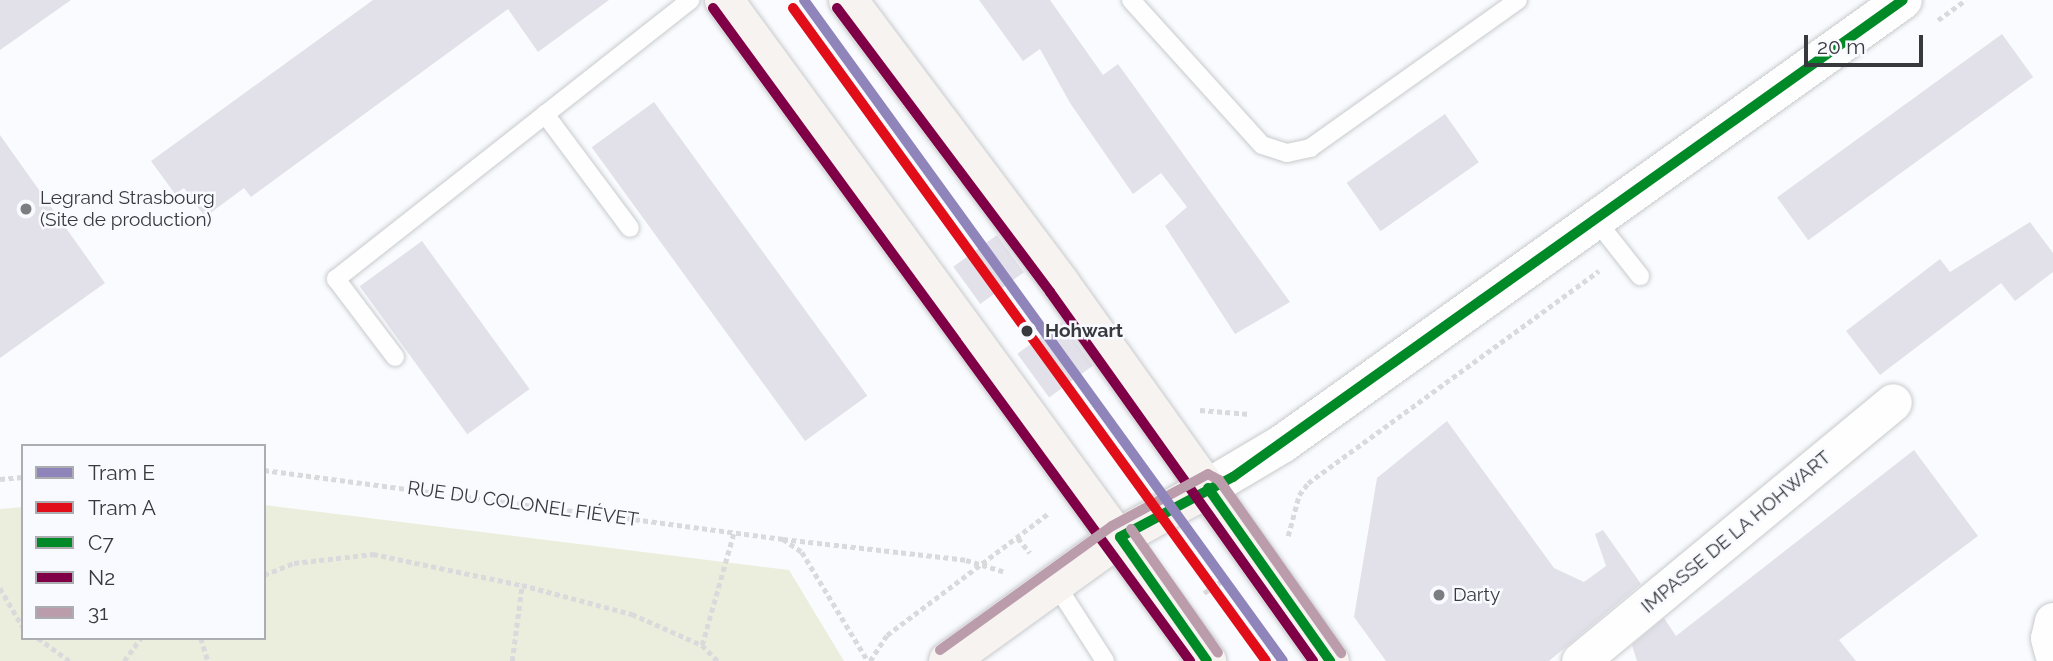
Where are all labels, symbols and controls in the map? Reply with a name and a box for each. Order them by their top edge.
scale bar [1808,21,1927,65]
text: 20 m [1817,34,1865,59]
place label: Legrand Strasbourg (Site de production) [40,187,215,231]
marker: Legrand Strasbourg (Site de production) [18,201,34,217]
marker: Hohwart [1015,319,1039,343]
place label: Hohwart [1045,320,1123,342]
legend [21,444,266,640]
street label: IMPASSE DE LA HOHWART [1636,446,1836,618]
text: Tram E [88,460,155,485]
street label: RUE DU COLONEL FIÉVET [406,476,640,532]
text: Tram A [88,495,156,520]
text: C7 [88,530,114,555]
text: N2 [88,565,115,590]
place label: Darty [1453,584,1500,606]
marker: Darty [1431,587,1447,603]
text: 31 [88,600,108,625]

